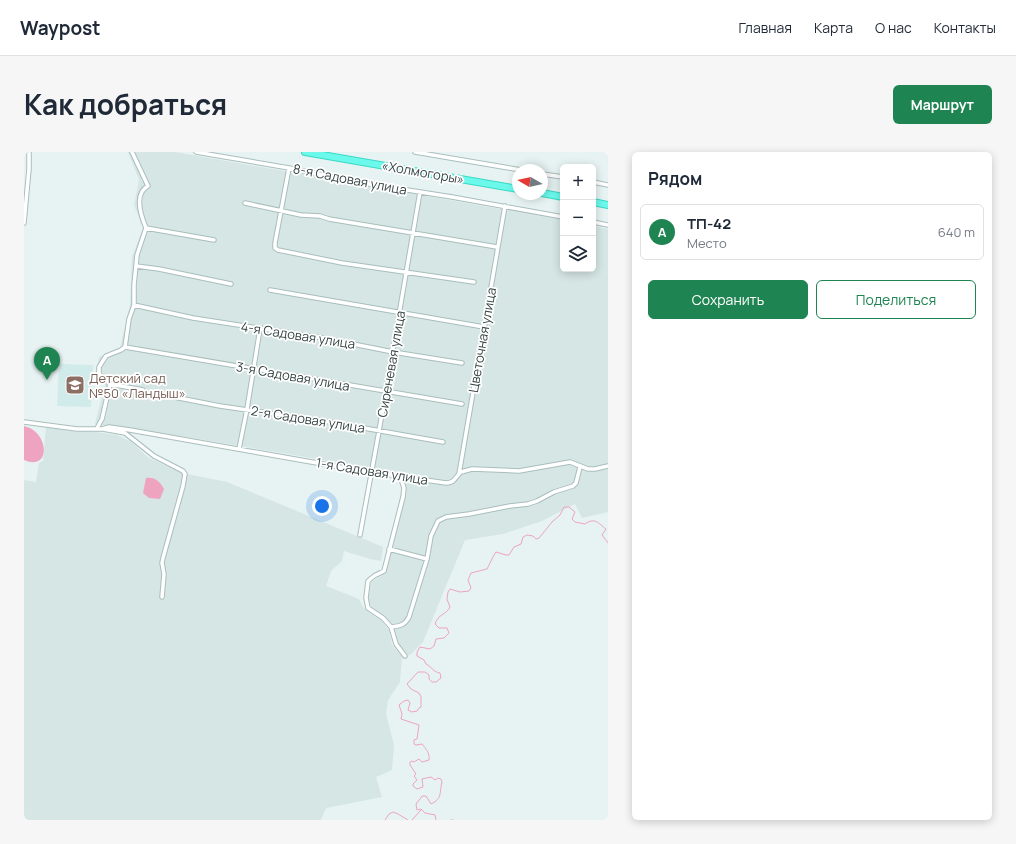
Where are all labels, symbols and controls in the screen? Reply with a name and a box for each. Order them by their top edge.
text: Waypost [20,15,100,41]
text: Главная [739,18,792,37]
text: Карта [814,18,853,37]
text: О нас [875,18,912,37]
text: Контакты [934,18,996,37]
text: Как добраться [24,85,227,123]
button: Маршрут [893,85,992,124]
street label: «Холмогоры» [380,156,466,188]
street label: 8-я Садовая улица [292,159,408,199]
north arrow [512,164,548,200]
map controls [560,164,596,272]
button: + [560,164,596,200]
text: Рядом [648,167,702,190]
button: − [560,200,596,236]
text: ТП-42 [687,213,731,234]
text: A [658,223,666,241]
text: 640 m [938,223,975,241]
text: Место [687,234,727,252]
button: layers [560,236,596,272]
button: Сохранить [648,280,808,319]
button: Поделиться [816,280,976,319]
street label: Цветочная улица [464,286,500,394]
street label: Сиреневая улица [373,309,409,419]
street label: 4-я Садовая улица [240,317,356,353]
pin: A [34,347,60,380]
street label: 3-я Садовая улица [235,357,351,395]
place label: Детский сад №50 «Ландыш» [89,369,186,402]
school or university icon: Детский сад №50 «Ландыш» [64,374,86,396]
street label: 2-я Садовая улица [250,401,366,437]
street label: 1-я Садовая улица [315,453,429,489]
your location [312,496,332,516]

